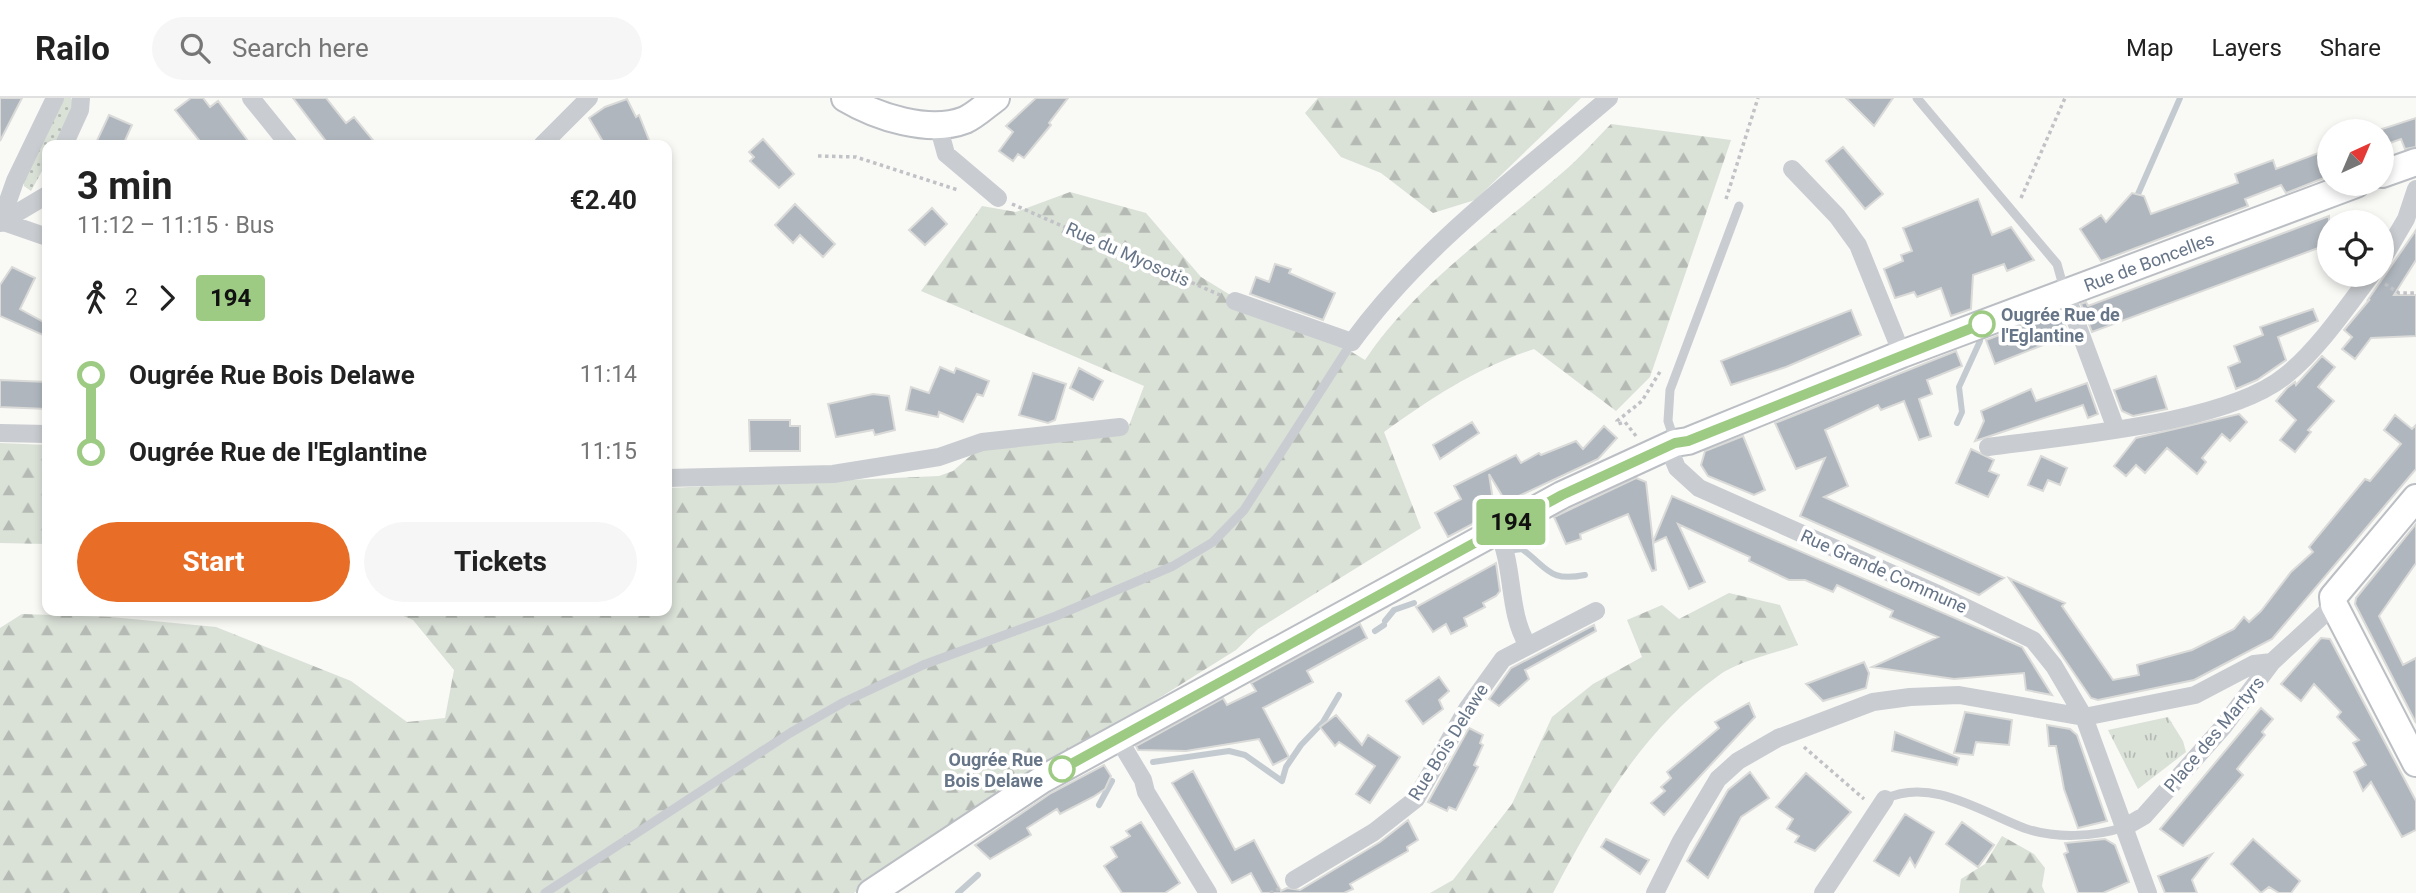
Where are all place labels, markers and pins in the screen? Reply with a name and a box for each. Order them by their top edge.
place label: Ougrée Rue de l'Eglantine [2001,304,2120,346]
marker: Ougrée Rue de l'Eglantine [1969,311,1995,337]
place label: Ougrée Rue Bois Delawe [944,749,1043,791]
marker: Ougrée Rue Bois Delawe [1049,756,1075,782]

